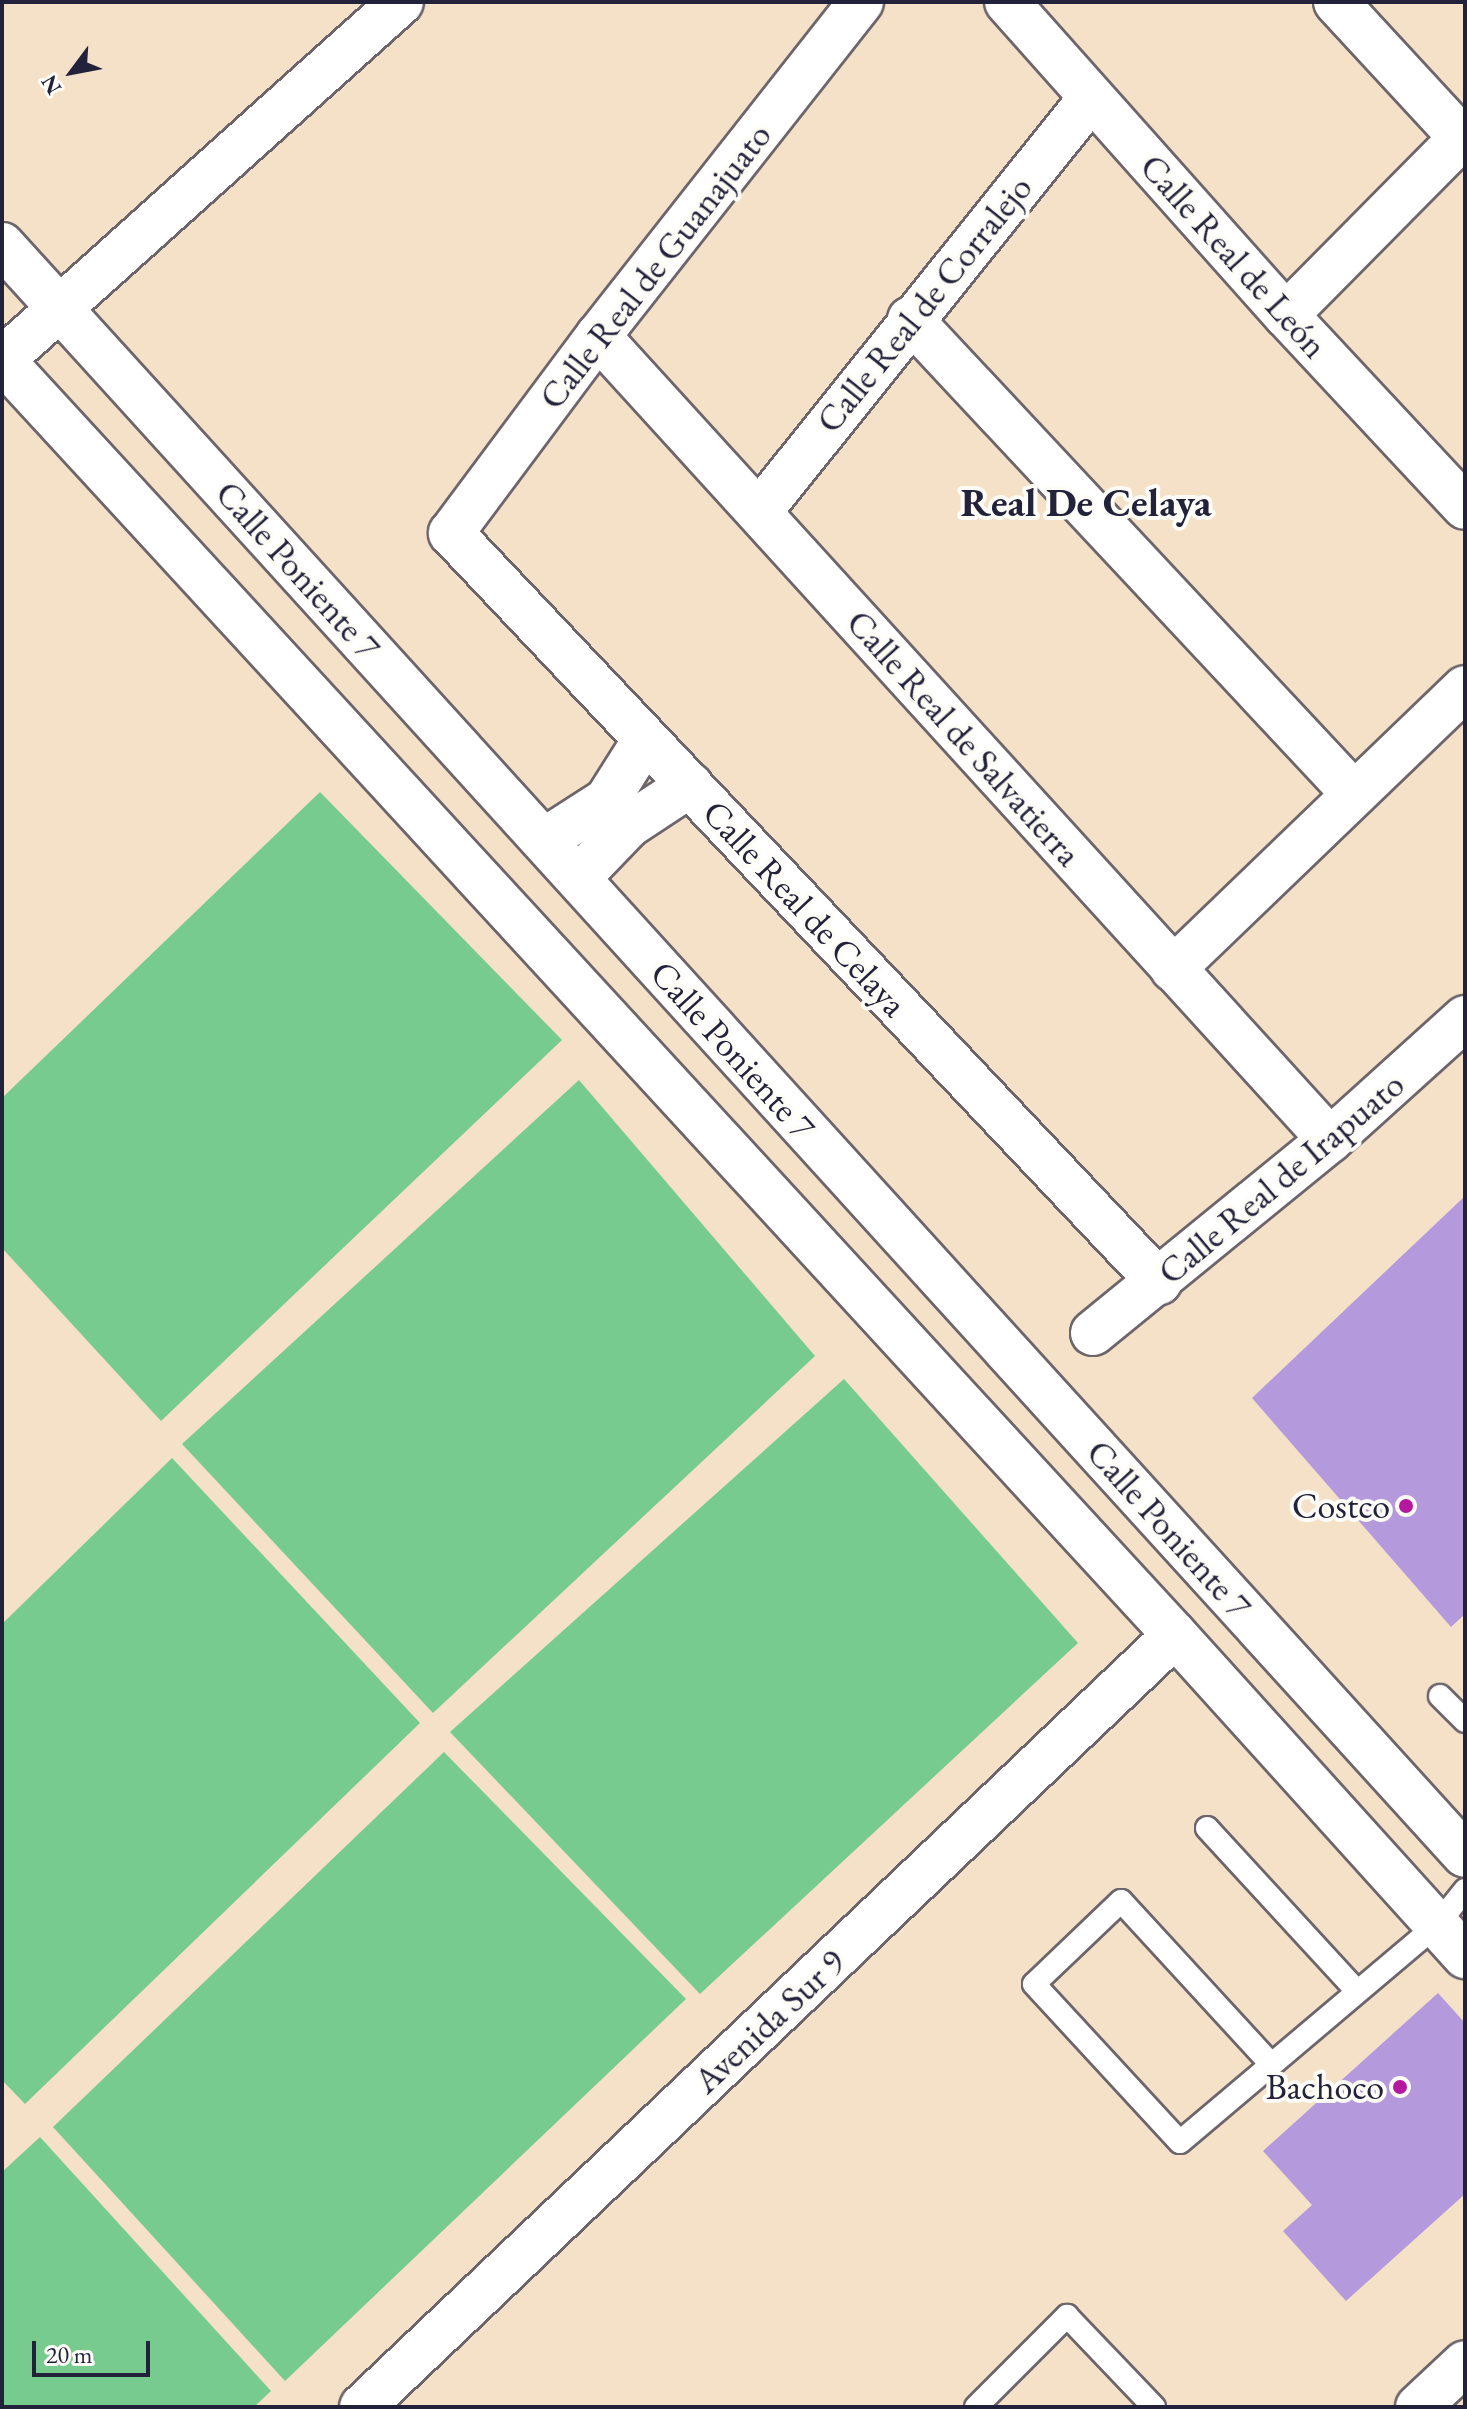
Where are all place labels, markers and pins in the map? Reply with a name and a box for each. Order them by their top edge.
place label: Costco [1292,1484,1390,1528]
marker: Costco [1397,1497,1415,1515]
place label: Bachoco [1266,2065,1384,2109]
marker: Bachoco [1391,2078,1409,2096]

